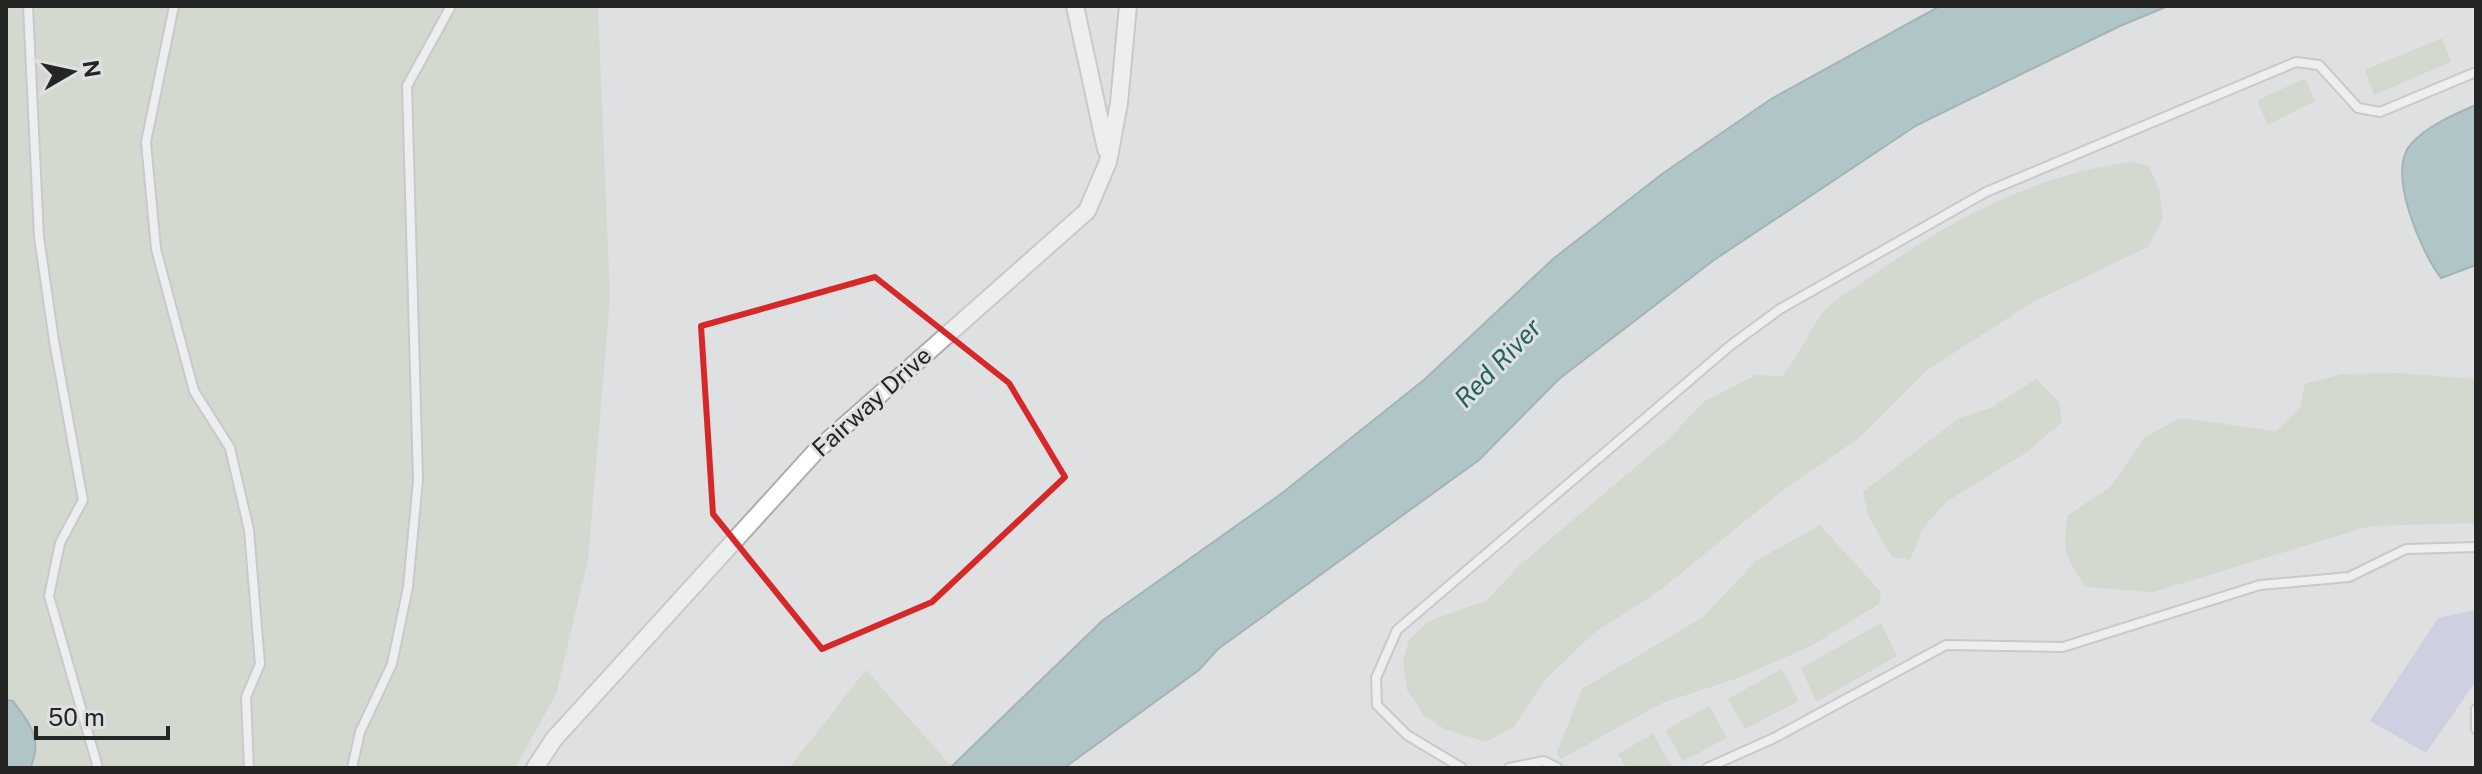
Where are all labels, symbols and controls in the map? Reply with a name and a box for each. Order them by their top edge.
north arrow [32,32,112,112]
text: N [78,58,106,79]
water label: Red River [1448,312,1548,413]
street label: Fairway Drive [806,341,937,462]
scale bar [36,690,168,740]
text: 50 m [48,703,105,731]

